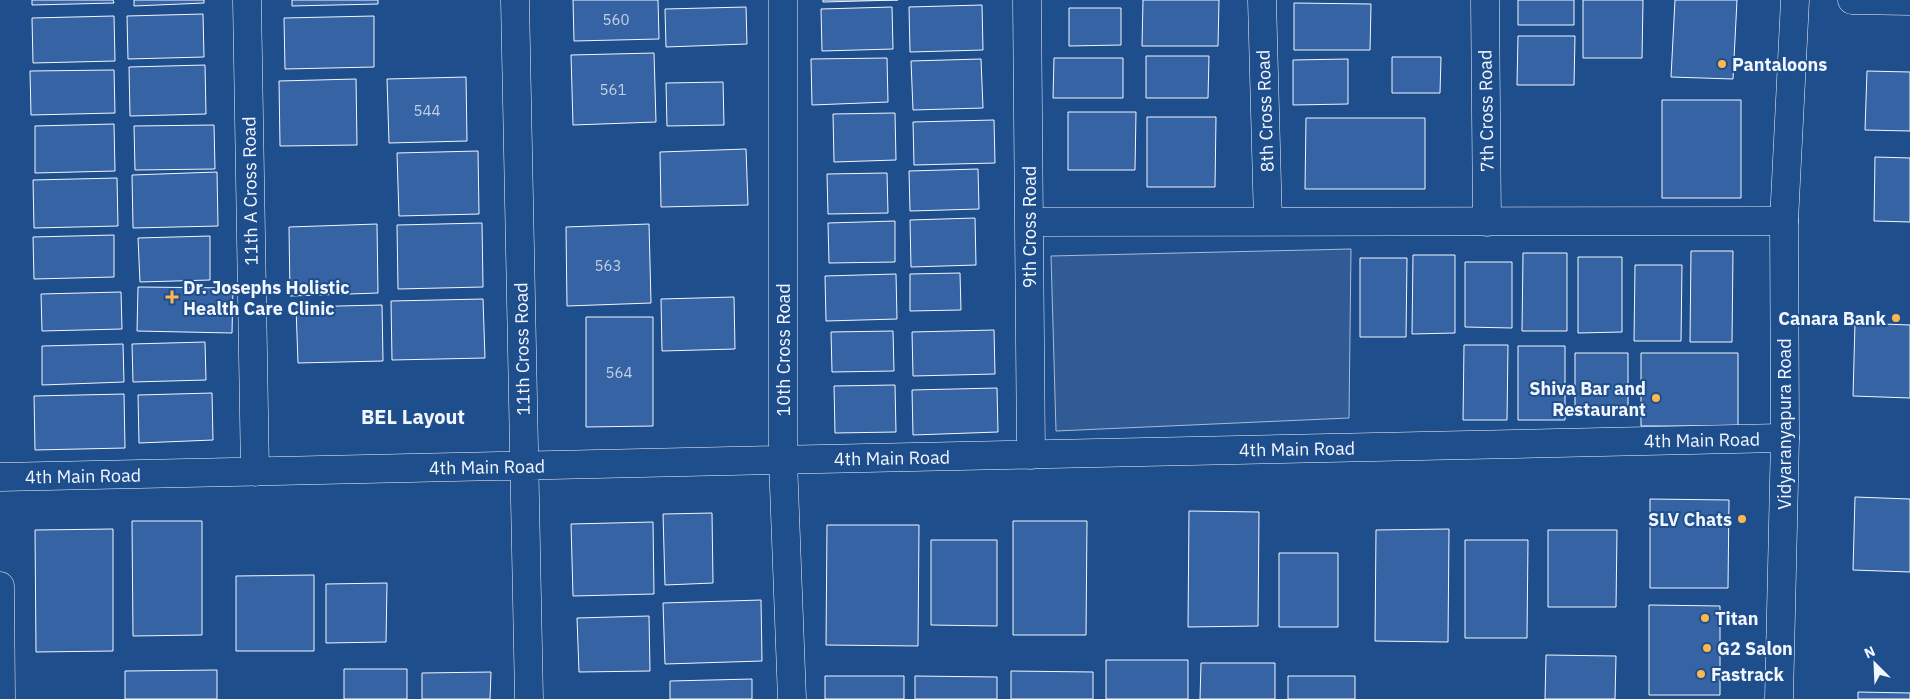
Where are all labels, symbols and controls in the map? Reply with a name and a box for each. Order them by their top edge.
house number: 560 [602,10,630,29]
street label: 8th Cross Road [1251,49,1279,173]
street label: 7th Cross Road [1473,50,1499,172]
place label: Pantaloons [1732,53,1827,76]
marker: Pantaloons [1716,58,1728,70]
house number: 561 [599,80,627,99]
house number: 544 [413,101,441,120]
street label: 11th A Cross Road [237,116,263,266]
street label: 9th Cross Road [1018,166,1041,288]
house number: 563 [594,256,622,275]
place label: Dr. Josephs Holistic Health Care Clinic [183,276,350,320]
street label: 11th Cross Road [509,282,535,416]
street label: 10th Cross Road [772,283,795,417]
marker: Dr. Josephs Holistic Health Care Clinic [165,290,179,304]
place label: Canara Bank [1778,307,1887,330]
marker: Canara Bank [1890,312,1902,324]
street label: Vidyaranyapura Road [1773,338,1796,510]
house number: 564 [605,363,633,382]
place label: Shiva Bar and Restaurant [1529,377,1646,421]
marker: Shiva Bar and Restaurant [1650,392,1662,404]
district label: BEL Layout [361,403,465,430]
street label: 4th Main Road [1644,427,1760,453]
street label: 4th Main Road [1239,436,1355,462]
street label: 4th Main Road [834,445,950,471]
street label: 4th Main Road [429,454,545,480]
street label: 4th Main Road [25,463,141,489]
place label: SLV Chats [1648,508,1732,531]
marker: SLV Chats [1736,513,1748,525]
place label: Titan [1715,607,1759,630]
marker: Titan [1699,612,1711,624]
place label: G2 Salon [1717,637,1793,660]
north arrow [1850,639,1900,689]
marker: G2 Salon [1701,642,1713,654]
text: N [1861,642,1878,662]
place label: Fastrack [1711,663,1784,686]
marker: Fastrack [1695,668,1707,680]

